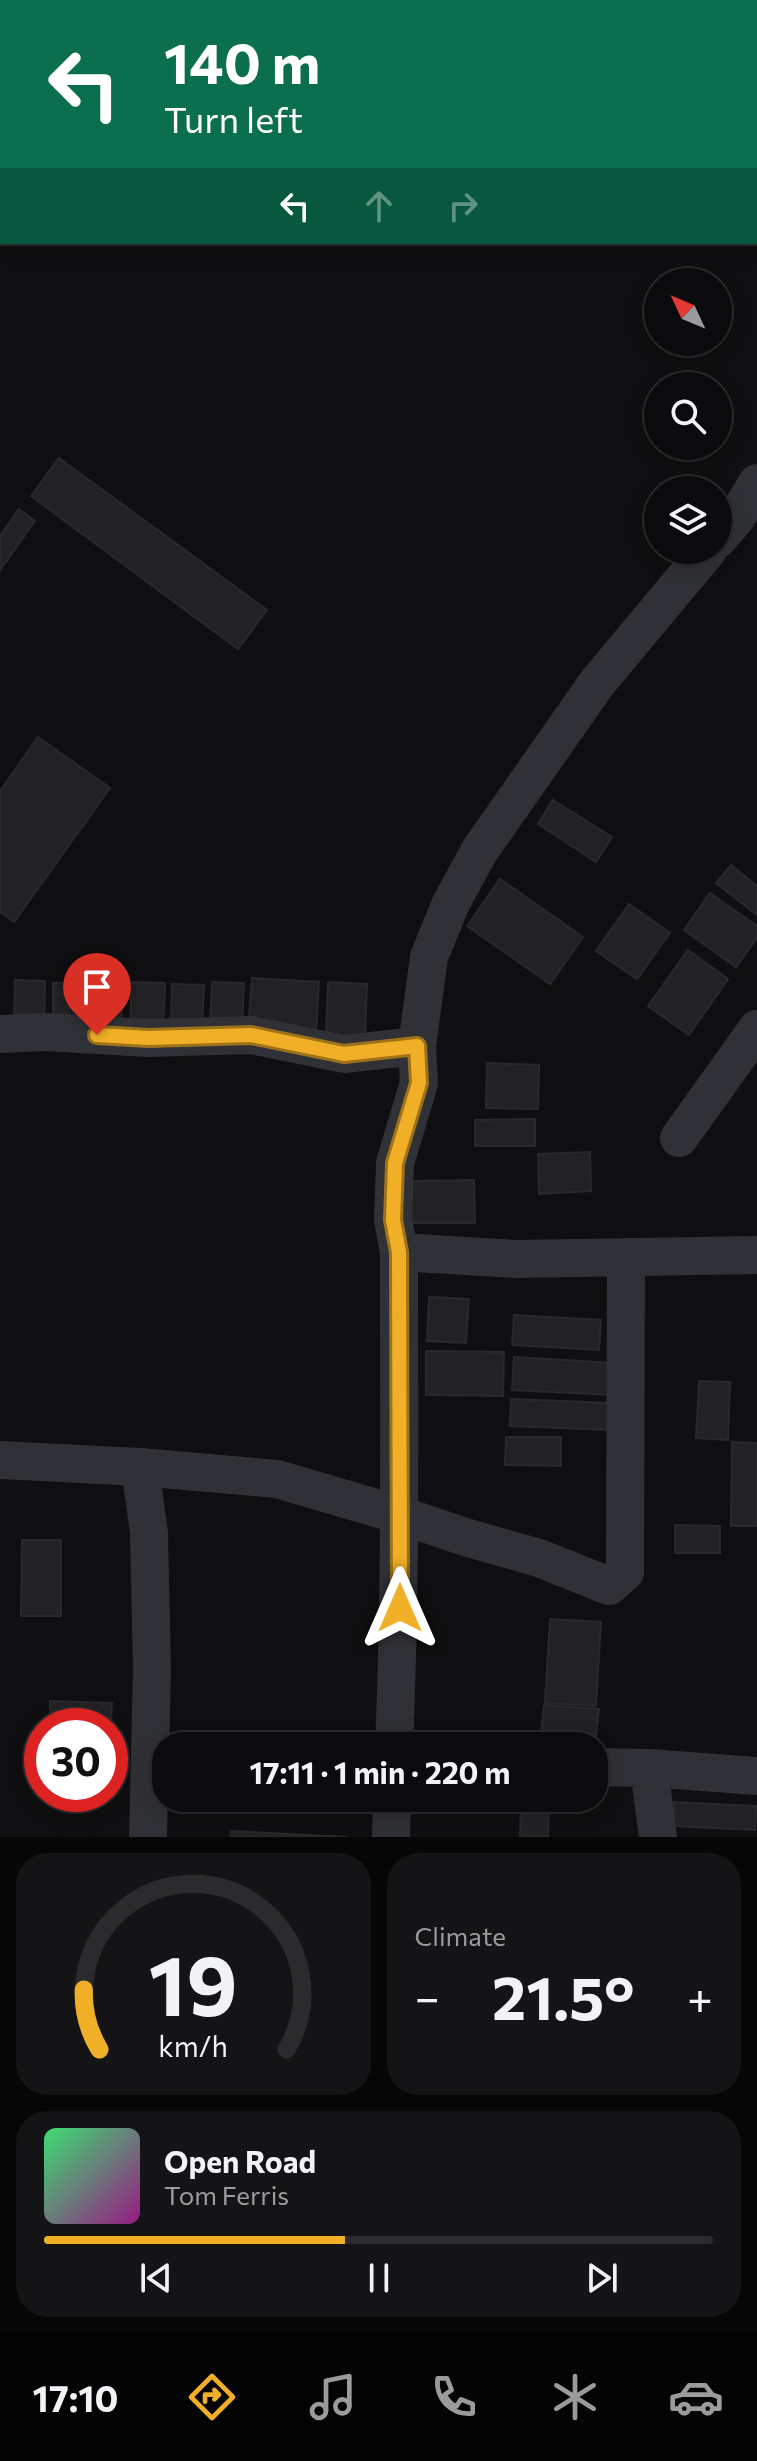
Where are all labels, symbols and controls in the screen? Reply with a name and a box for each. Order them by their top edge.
text: 140 m [164,27,320,96]
icon: left [32,32,136,136]
text: Turn left [164,96,303,140]
icon: left [273,184,317,228]
icon: ahead [357,184,401,228]
icon: right [441,184,485,228]
north arrow [644,268,732,356]
map controls [644,268,732,564]
button: search [644,372,732,460]
button: layers [644,476,732,564]
pin [63,953,131,1035]
icon: arrive [75,965,119,1009]
position arrow [358,1566,442,1650]
speed limit sign: 30 [24,1708,128,1812]
text: 17:11 · 1 min · 220 m [250,1753,510,1790]
text: Climate [415,1920,506,1951]
text: 19 [149,1931,238,2033]
text: 21.5° [492,1959,635,2032]
text: − [415,1969,440,2023]
text: + [687,1969,713,2023]
text: km/h [158,2028,228,2063]
text: Open Road [164,2142,316,2179]
text: Tom Ferris [164,2179,289,2210]
icon: previous [134,2256,178,2300]
icon: pause [357,2256,401,2300]
icon: next [580,2256,624,2300]
icon: directions [184,2369,240,2425]
icon: music [305,2369,361,2425]
icon: phone [426,2369,482,2425]
icon: climate [547,2369,603,2425]
icon: car [668,2369,724,2425]
text: 17:10 [33,2375,118,2419]

